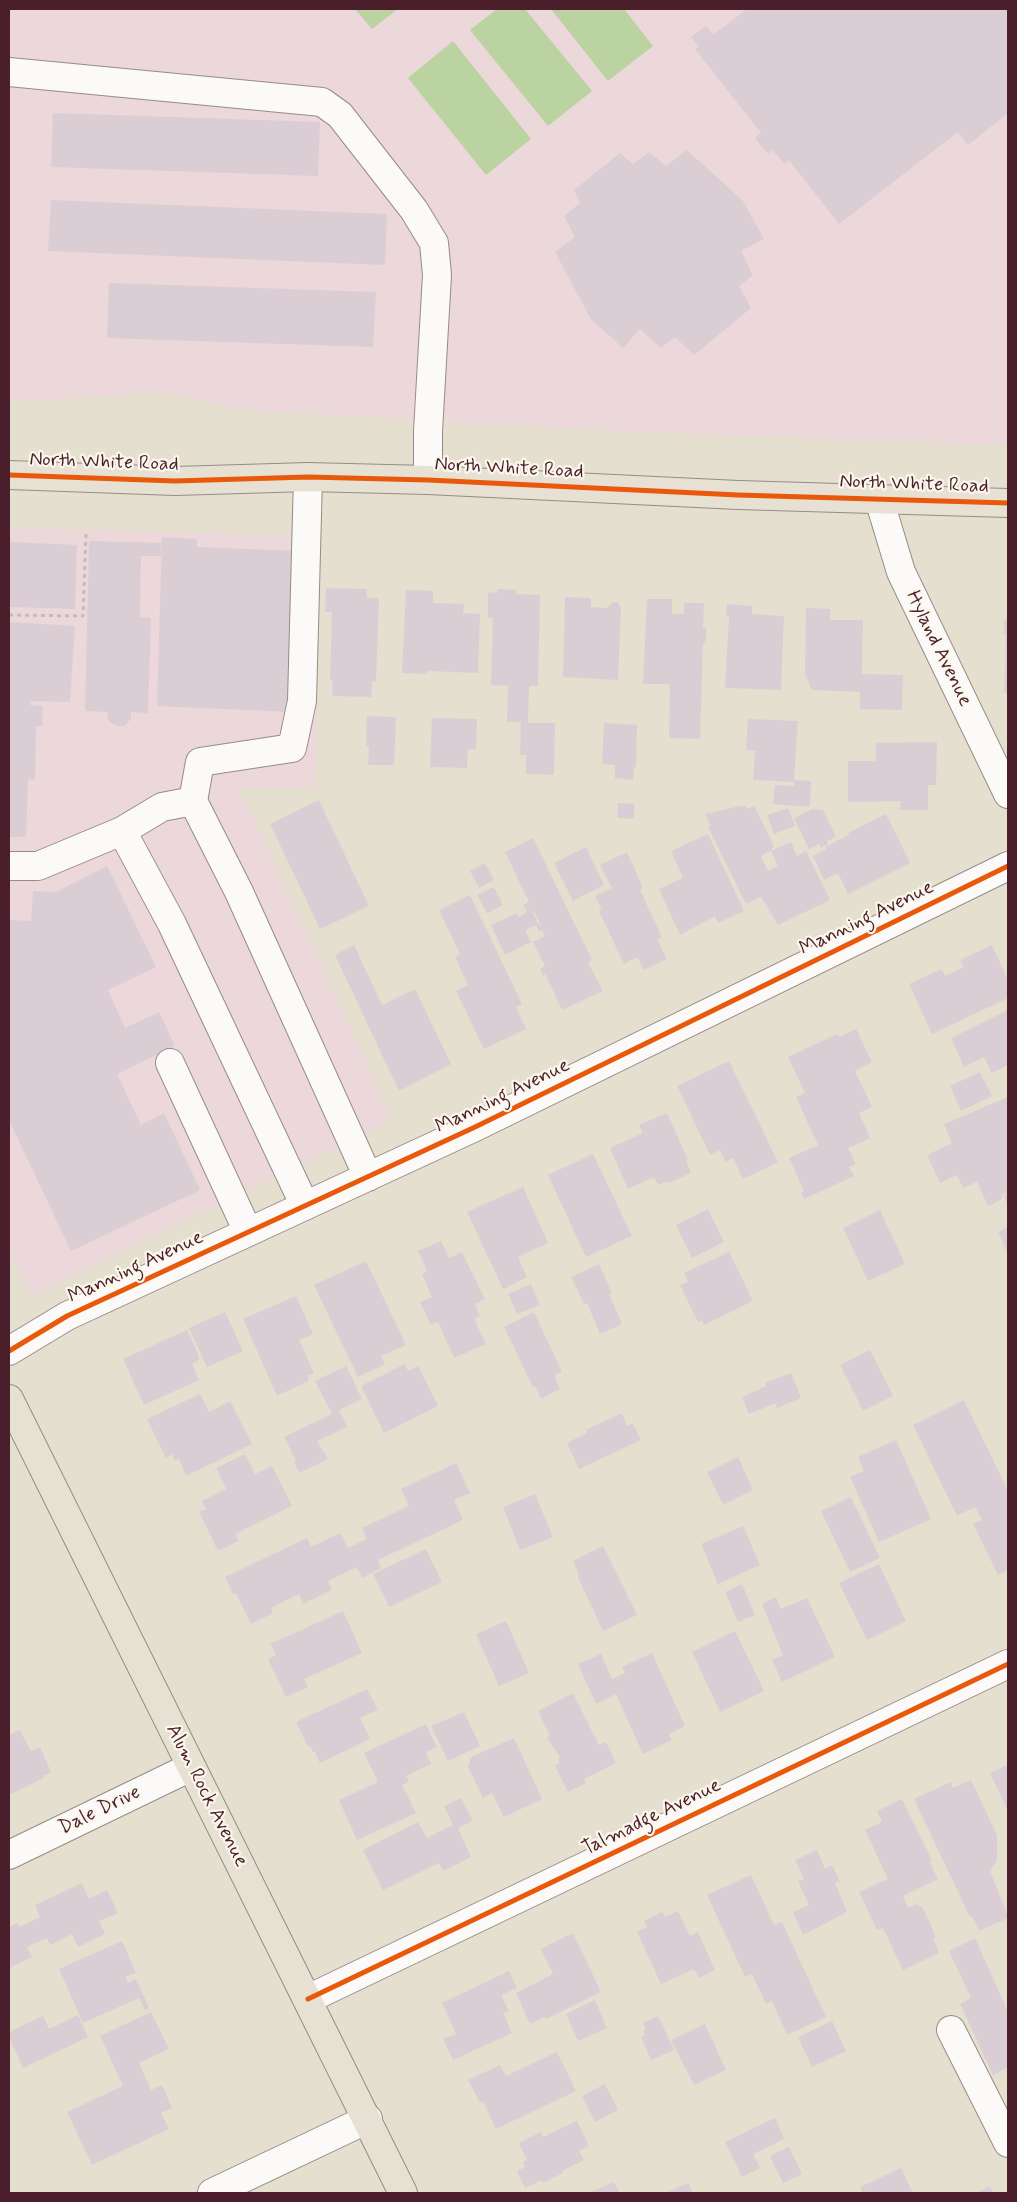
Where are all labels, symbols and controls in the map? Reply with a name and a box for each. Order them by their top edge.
street label: North White Road [29,448,179,478]
street label: North White Road [434,453,584,485]
street label: North White Road [839,470,989,500]
street label: Hyland Avenue [900,587,976,711]
street label: Manning Avenue [796,876,938,962]
street label: Manning Avenue [432,1054,574,1140]
street label: Manning Avenue [65,1226,207,1310]
street label: Alum Rock Avenue [160,1721,252,1871]
street label: Talmadge Avenue [579,1774,725,1862]
street label: Dale Drive [55,1781,145,1841]

